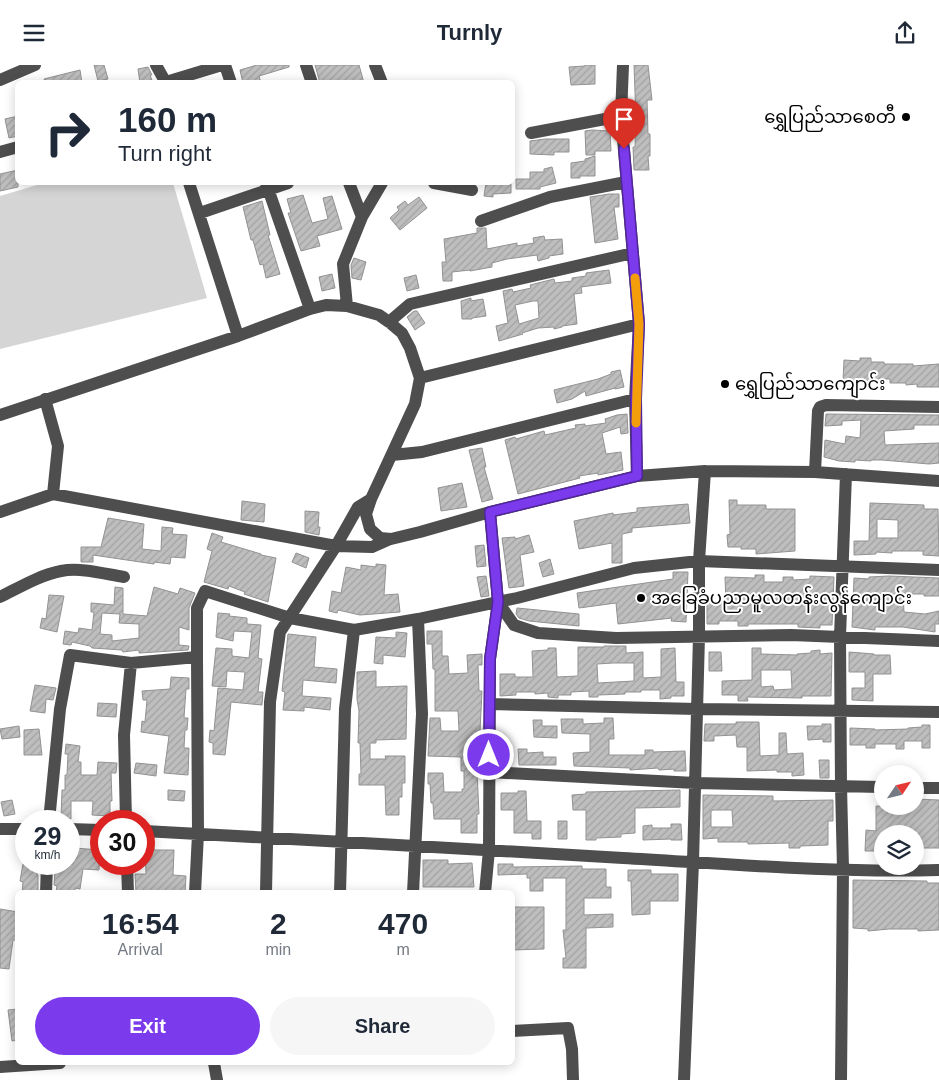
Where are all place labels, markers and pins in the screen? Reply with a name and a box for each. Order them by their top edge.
pin [603,98,645,149]
place label: ရွှေပြည်သာစေတီ [764,103,896,132]
marker: ရွှေပြည်သာစေတီ [900,111,912,123]
place label: ရွှေပြည်သာကျောင်း [735,371,885,399]
marker: ရွှေပြည်သာကျောင်း [719,378,731,390]
place label: အခြေခံပညာမူလတန်းလွန်ကျောင်း [651,585,912,613]
marker: အခြေခံပညာမူလတန်းလွန်ကျောင်း [635,592,647,604]

